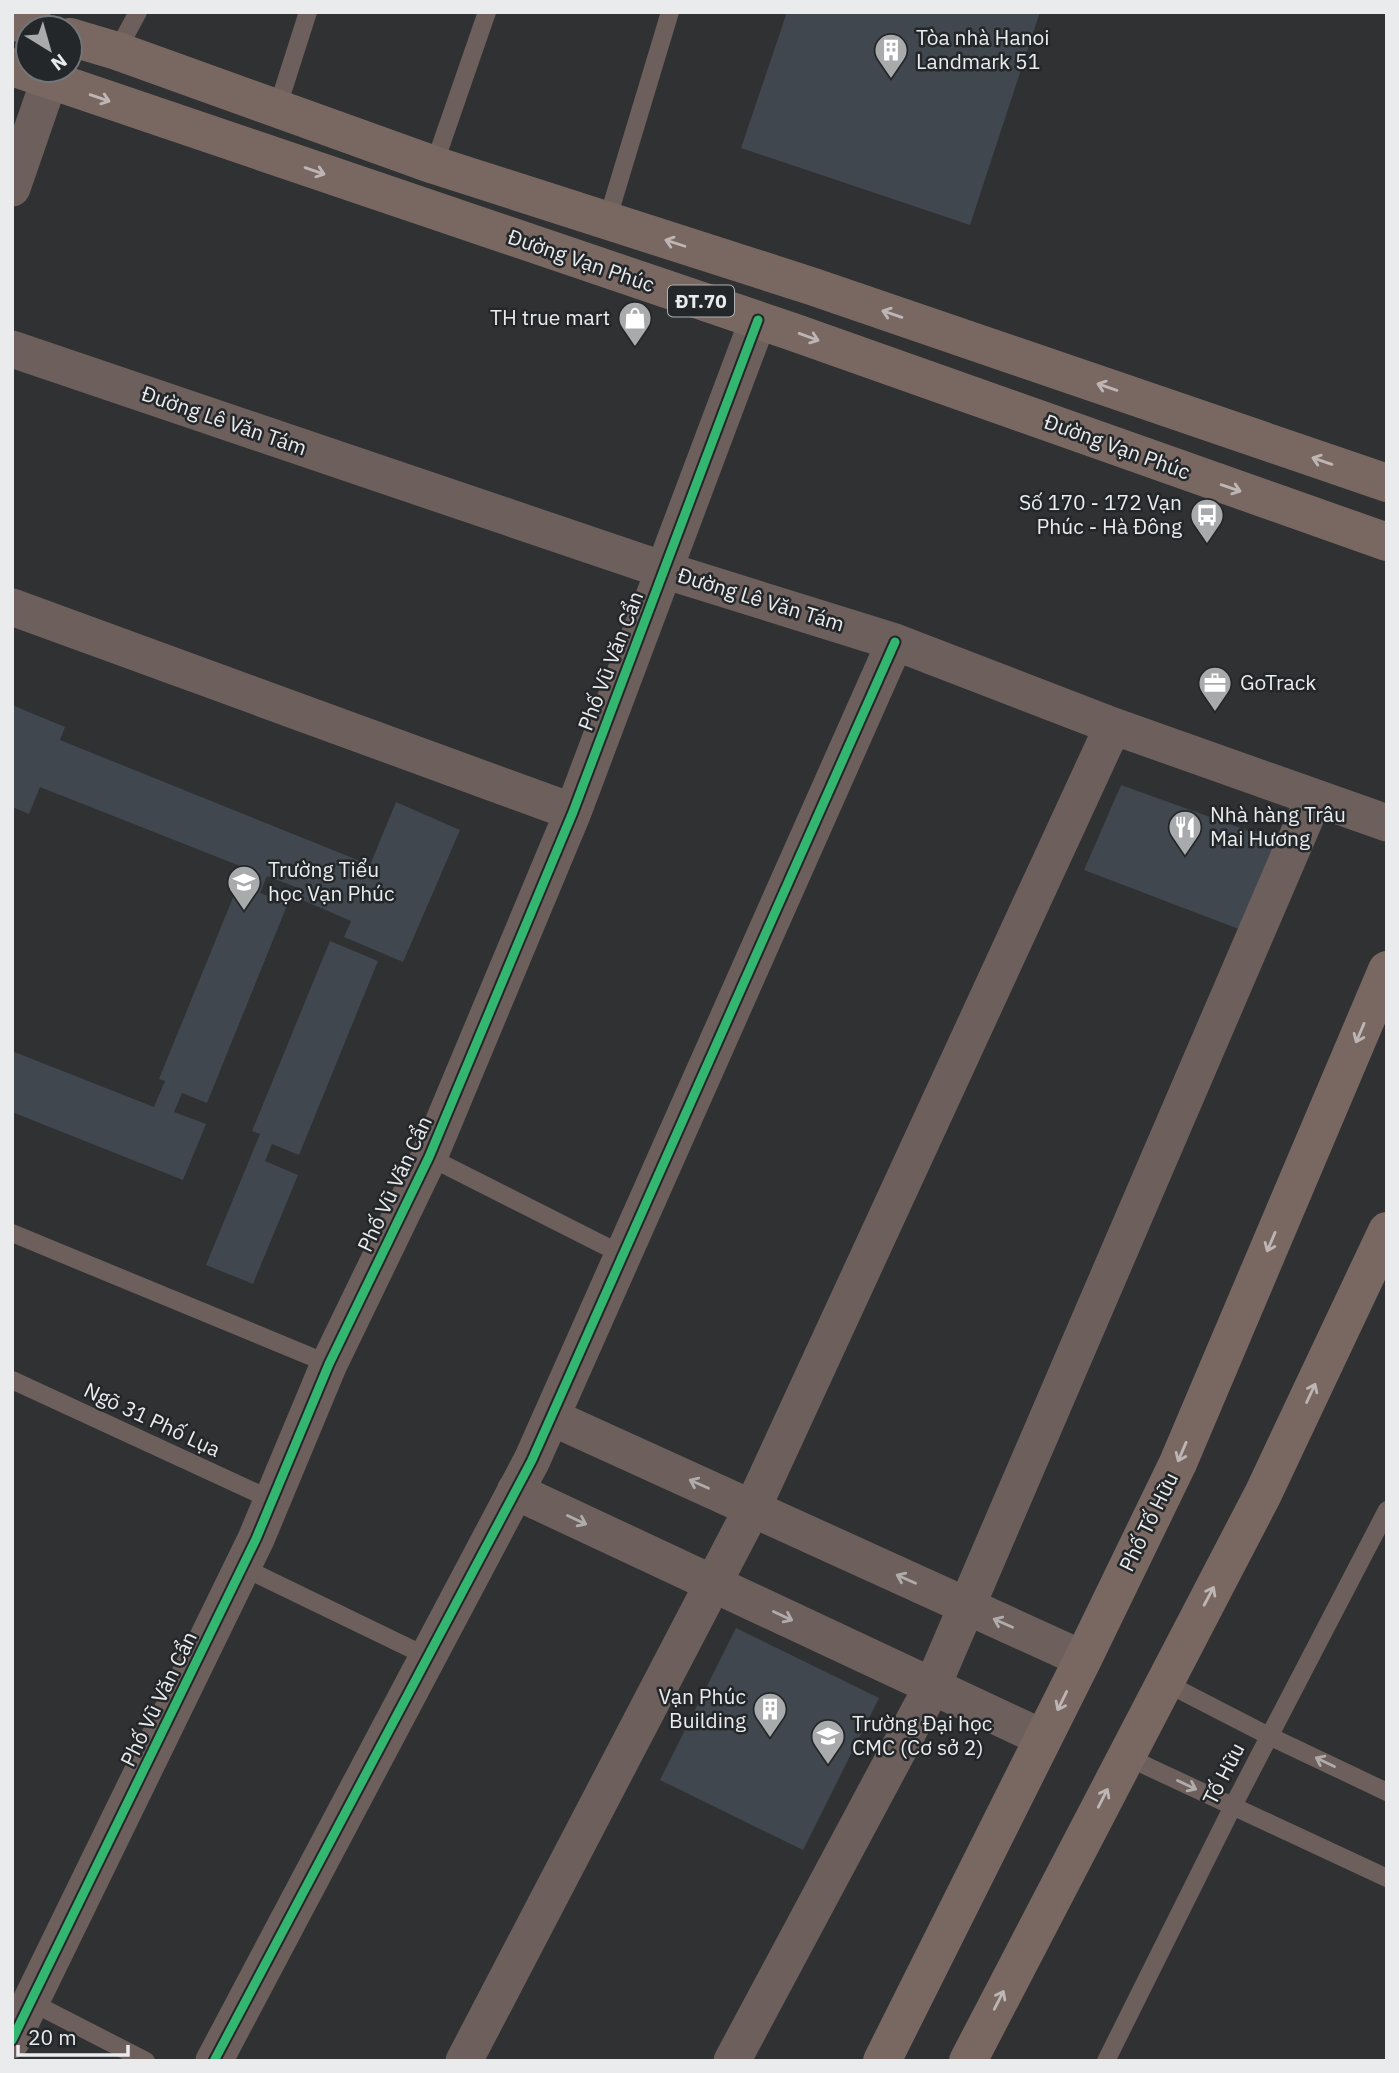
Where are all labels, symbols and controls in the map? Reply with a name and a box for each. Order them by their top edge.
north arrow [14,14,84,84]
place label: Tòa nhà Hanoi Landmark 51 [916,23,1050,75]
building icon: Tòa nhà Hanoi Landmark 51 [872,31,910,80]
text: N [47,49,72,76]
one-way arrow [88,93,110,105]
one-way arrow [304,166,326,178]
street label: Đường Vạn Phúc [504,222,658,298]
one-way arrow [665,236,687,248]
road number: ĐT.70 [668,286,734,316]
shop icon: TH true mart [616,299,654,348]
place label: TH true mart [490,303,610,331]
one-way arrow [881,307,903,319]
one-way arrow [798,332,820,345]
street label: Đường Lê Văn Tám [138,379,311,461]
one-way arrow [1096,380,1118,393]
street label: Đường Vạn Phúc [1041,407,1194,485]
one-way arrow [1312,454,1334,466]
one-way arrow [1220,483,1242,495]
place label: Số 170 - 172 Vạn Phúc - Hà Đông [1019,488,1182,540]
bus stop icon: Số 170 - 172 Vạn Phúc - Hà Đông [1188,496,1226,545]
street label: Đường Lê Văn Tám [674,560,848,638]
street label: Phố Vũ Văn Cẩn [571,587,649,734]
office icon: GoTrack [1196,664,1234,713]
place label: GoTrack [1240,668,1316,696]
place label: Nhà hàng Trâu Mai Hương [1210,800,1346,852]
restaurant icon: Nhà hàng Trâu Mai Hương [1166,808,1204,857]
place label: Trường Tiểu học Vạn Phúc [268,855,395,907]
school or university icon: Trường Tiểu học Vạn Phúc [225,863,263,912]
one-way arrow [1353,1022,1366,1043]
street label: Phố Vũ Văn Cẩn [350,1111,438,1256]
one-way arrow [1264,1231,1277,1253]
street label: Ngõ 31 Phố Lụa [80,1375,225,1463]
one-way arrow [1304,1383,1318,1404]
one-way arrow [1175,1441,1188,1462]
street label: Phố Tố Hữu [1112,1467,1184,1576]
one-way arrow [689,1477,710,1490]
one-way arrow [566,1514,587,1527]
one-way arrow [896,1572,917,1585]
one-way arrow [1202,1587,1216,1607]
one-way arrow [772,1610,793,1624]
one-way arrow [993,1616,1014,1629]
street label: Phố Vũ Văn Cẩn [113,1626,203,1771]
place label: Vạn Phúc Building [659,1682,746,1734]
building icon: Vạn Phúc Building [751,1690,789,1739]
one-way arrow [1055,1690,1068,1711]
place label: Trường Đại học CMC (Cơ sở 2) [852,1709,992,1761]
school or university icon: Trường Đại học CMC (Cơ sở 2) [809,1717,847,1766]
street label: Tố Hữu [1196,1738,1251,1809]
one-way arrow [1315,1754,1336,1768]
one-way arrow [1176,1779,1197,1792]
one-way arrow [1097,1788,1111,1809]
one-way arrow [993,1990,1006,2011]
scale bar [18,2014,128,2058]
text: 20 m [28,2023,77,2051]

